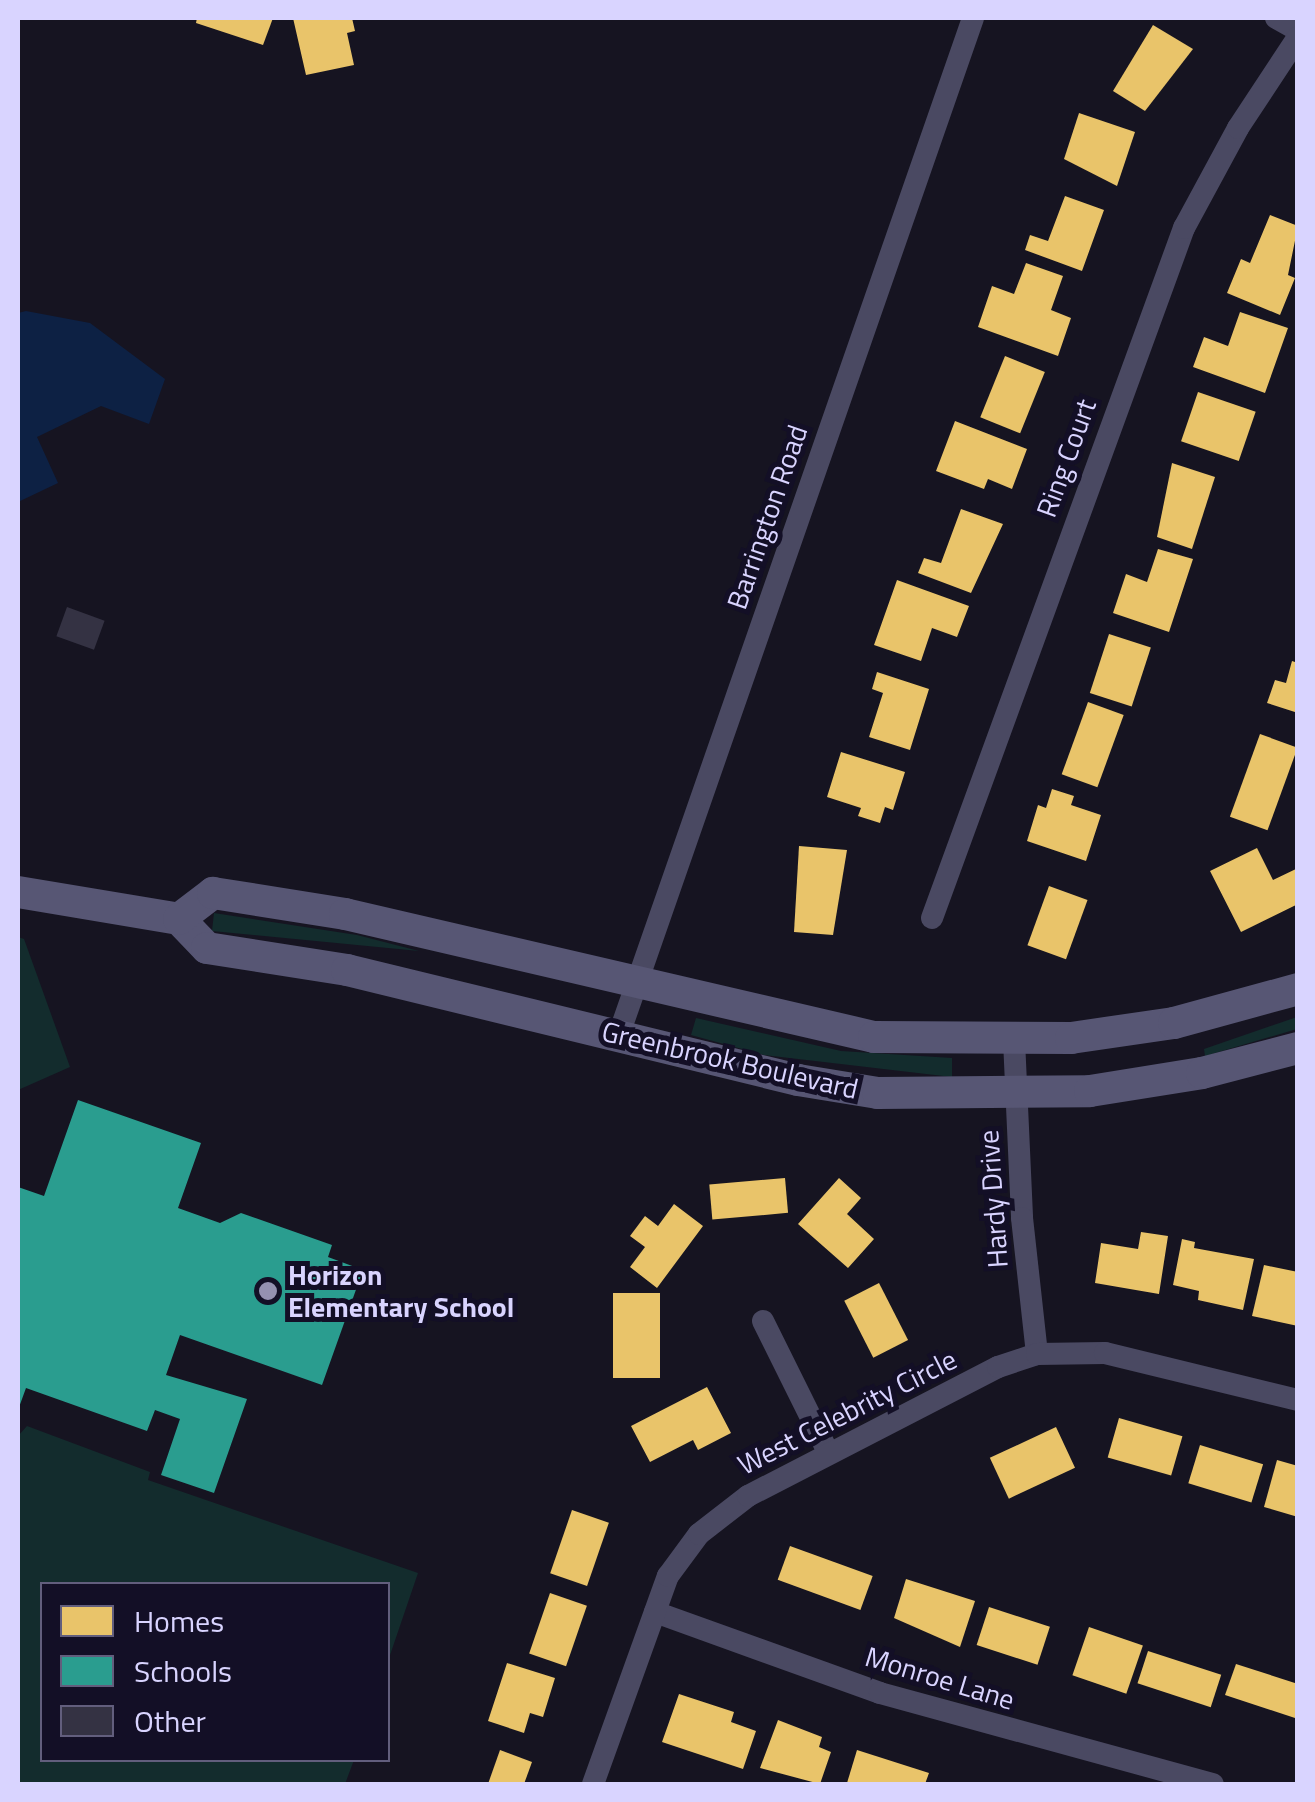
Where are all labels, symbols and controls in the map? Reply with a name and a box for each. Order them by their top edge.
street label: Ring Court [1029,394,1103,522]
street label: Barrington Road [720,420,814,614]
street label: Greenbrook Boulevard [599,1014,861,1106]
street label: Hardy Drive [971,1129,1015,1269]
place label: Horizon Elementary School [288,1258,514,1324]
marker: Horizon Elementary School [257,1280,279,1302]
street label: West Celebrity Circle [732,1342,962,1482]
legend [40,1582,390,1762]
text: Homes [134,1598,224,1644]
street label: Monroe Lane [861,1639,1019,1717]
text: Schools [134,1648,232,1694]
text: Other [134,1698,206,1744]

